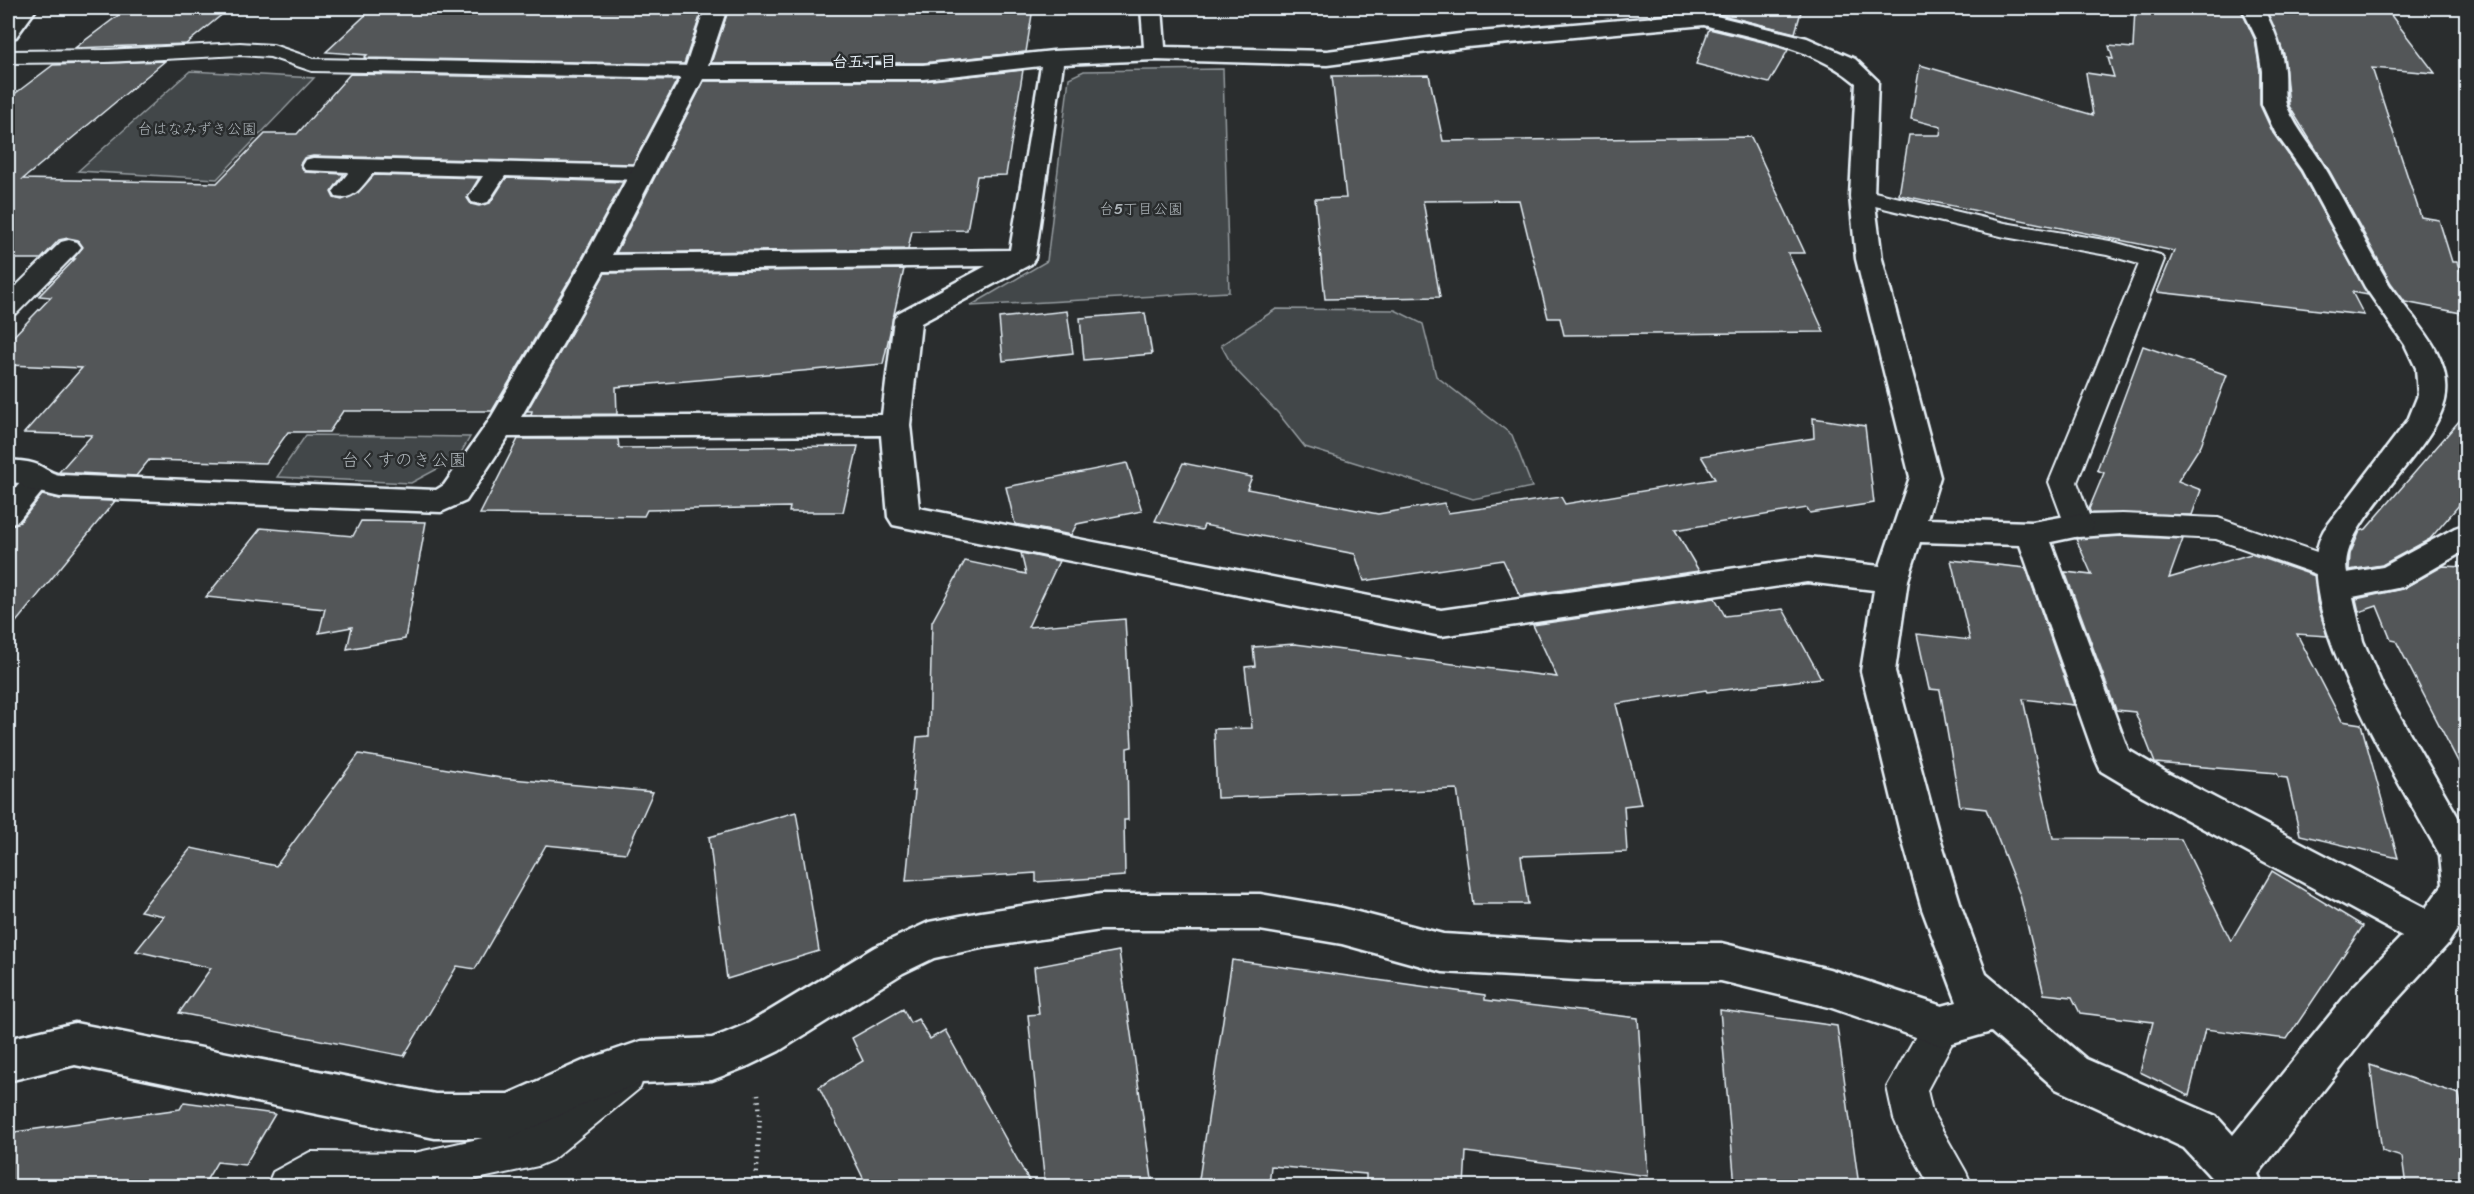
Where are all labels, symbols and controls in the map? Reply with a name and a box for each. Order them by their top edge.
district label: 台五丁目 [832,47,896,76]
park label: 台はなみずき公園 [137,116,257,142]
park label: 台5丁目公園 [1099,196,1183,222]
park label: 台くすのき公園 [341,444,467,476]

